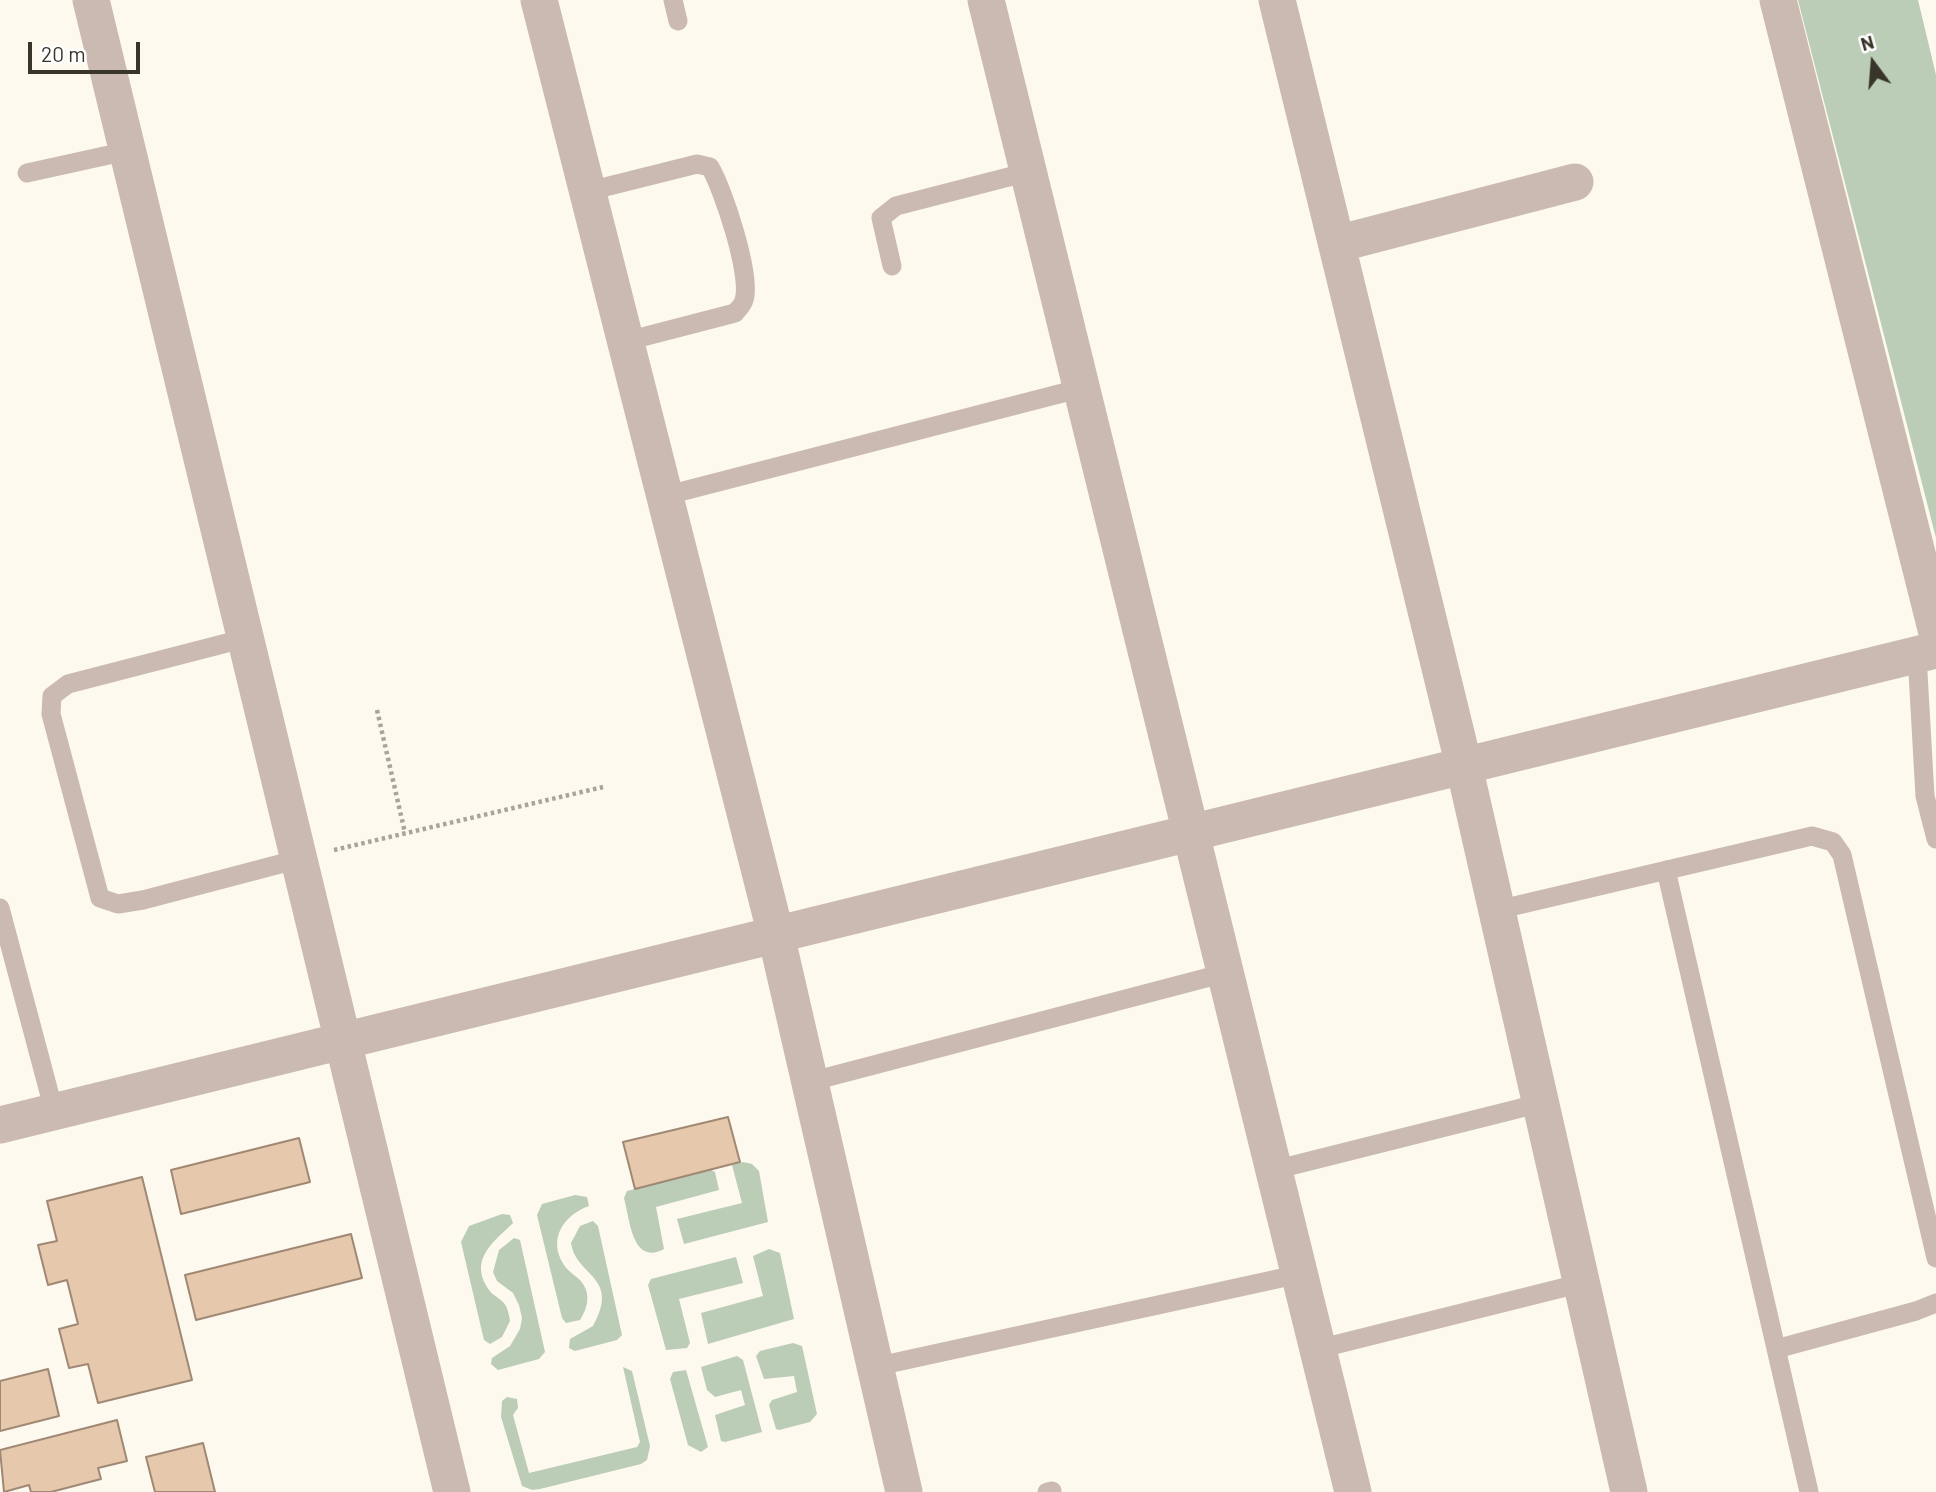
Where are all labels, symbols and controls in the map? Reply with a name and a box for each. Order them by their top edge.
scale bar [32,28,144,72]
north arrow [1838,28,1908,98]
text: N [1858,30,1876,55]
text: 20 m [41,41,86,66]

